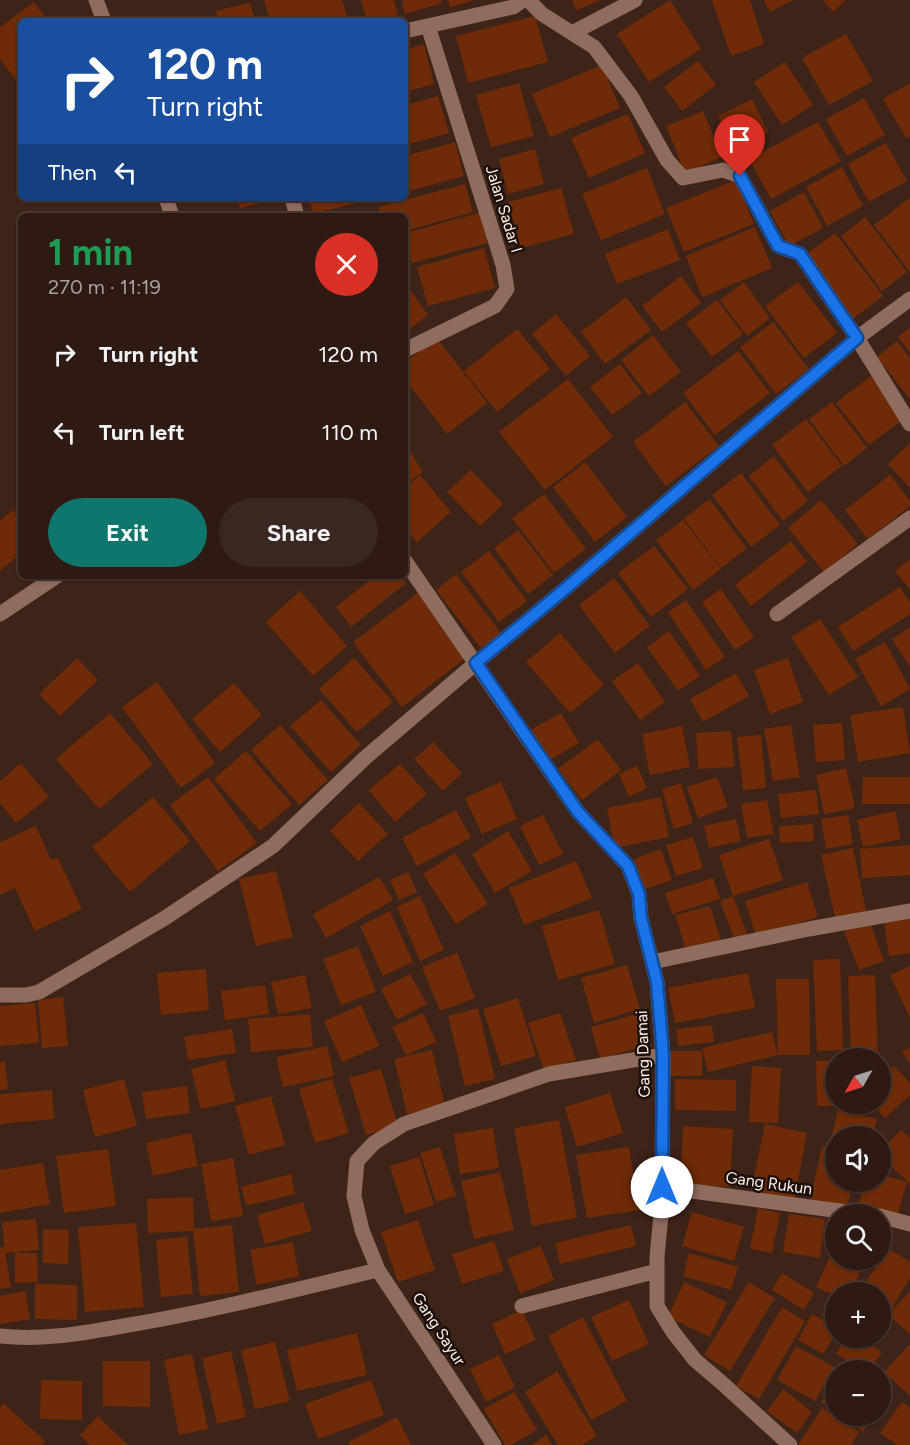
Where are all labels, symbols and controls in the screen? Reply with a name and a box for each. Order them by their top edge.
text: 120 m [147,39,263,90]
icon: right [48,42,126,120]
text: Turn right [147,90,263,123]
pin [714,114,765,176]
icon: arrive [723,123,756,156]
icon: left [109,156,142,189]
text: Then [48,159,97,186]
street label: Jalan Sadar I [482,163,526,255]
text: 1 min [48,231,133,274]
button: close [315,233,378,296]
text: 270 m · 11:19 [48,275,161,299]
icon: right [48,338,81,371]
text: Turn right [99,341,198,368]
text: 120 m [318,341,378,368]
icon: left [48,416,81,449]
text: Turn left [99,419,185,446]
text: 110 m [322,419,378,446]
button: Exit [48,498,207,567]
button: Share [219,498,378,567]
street label: Gang Damai [632,1010,654,1098]
north arrow [825,1048,891,1114]
map controls [825,1048,891,1426]
button: sound [825,1126,891,1192]
position arrow [630,1155,694,1219]
street label: Gang Rukun [725,1168,814,1198]
button: search [825,1204,891,1270]
button: + [825,1282,891,1348]
street label: Gang Sayur [408,1289,470,1370]
button: − [825,1360,891,1426]

